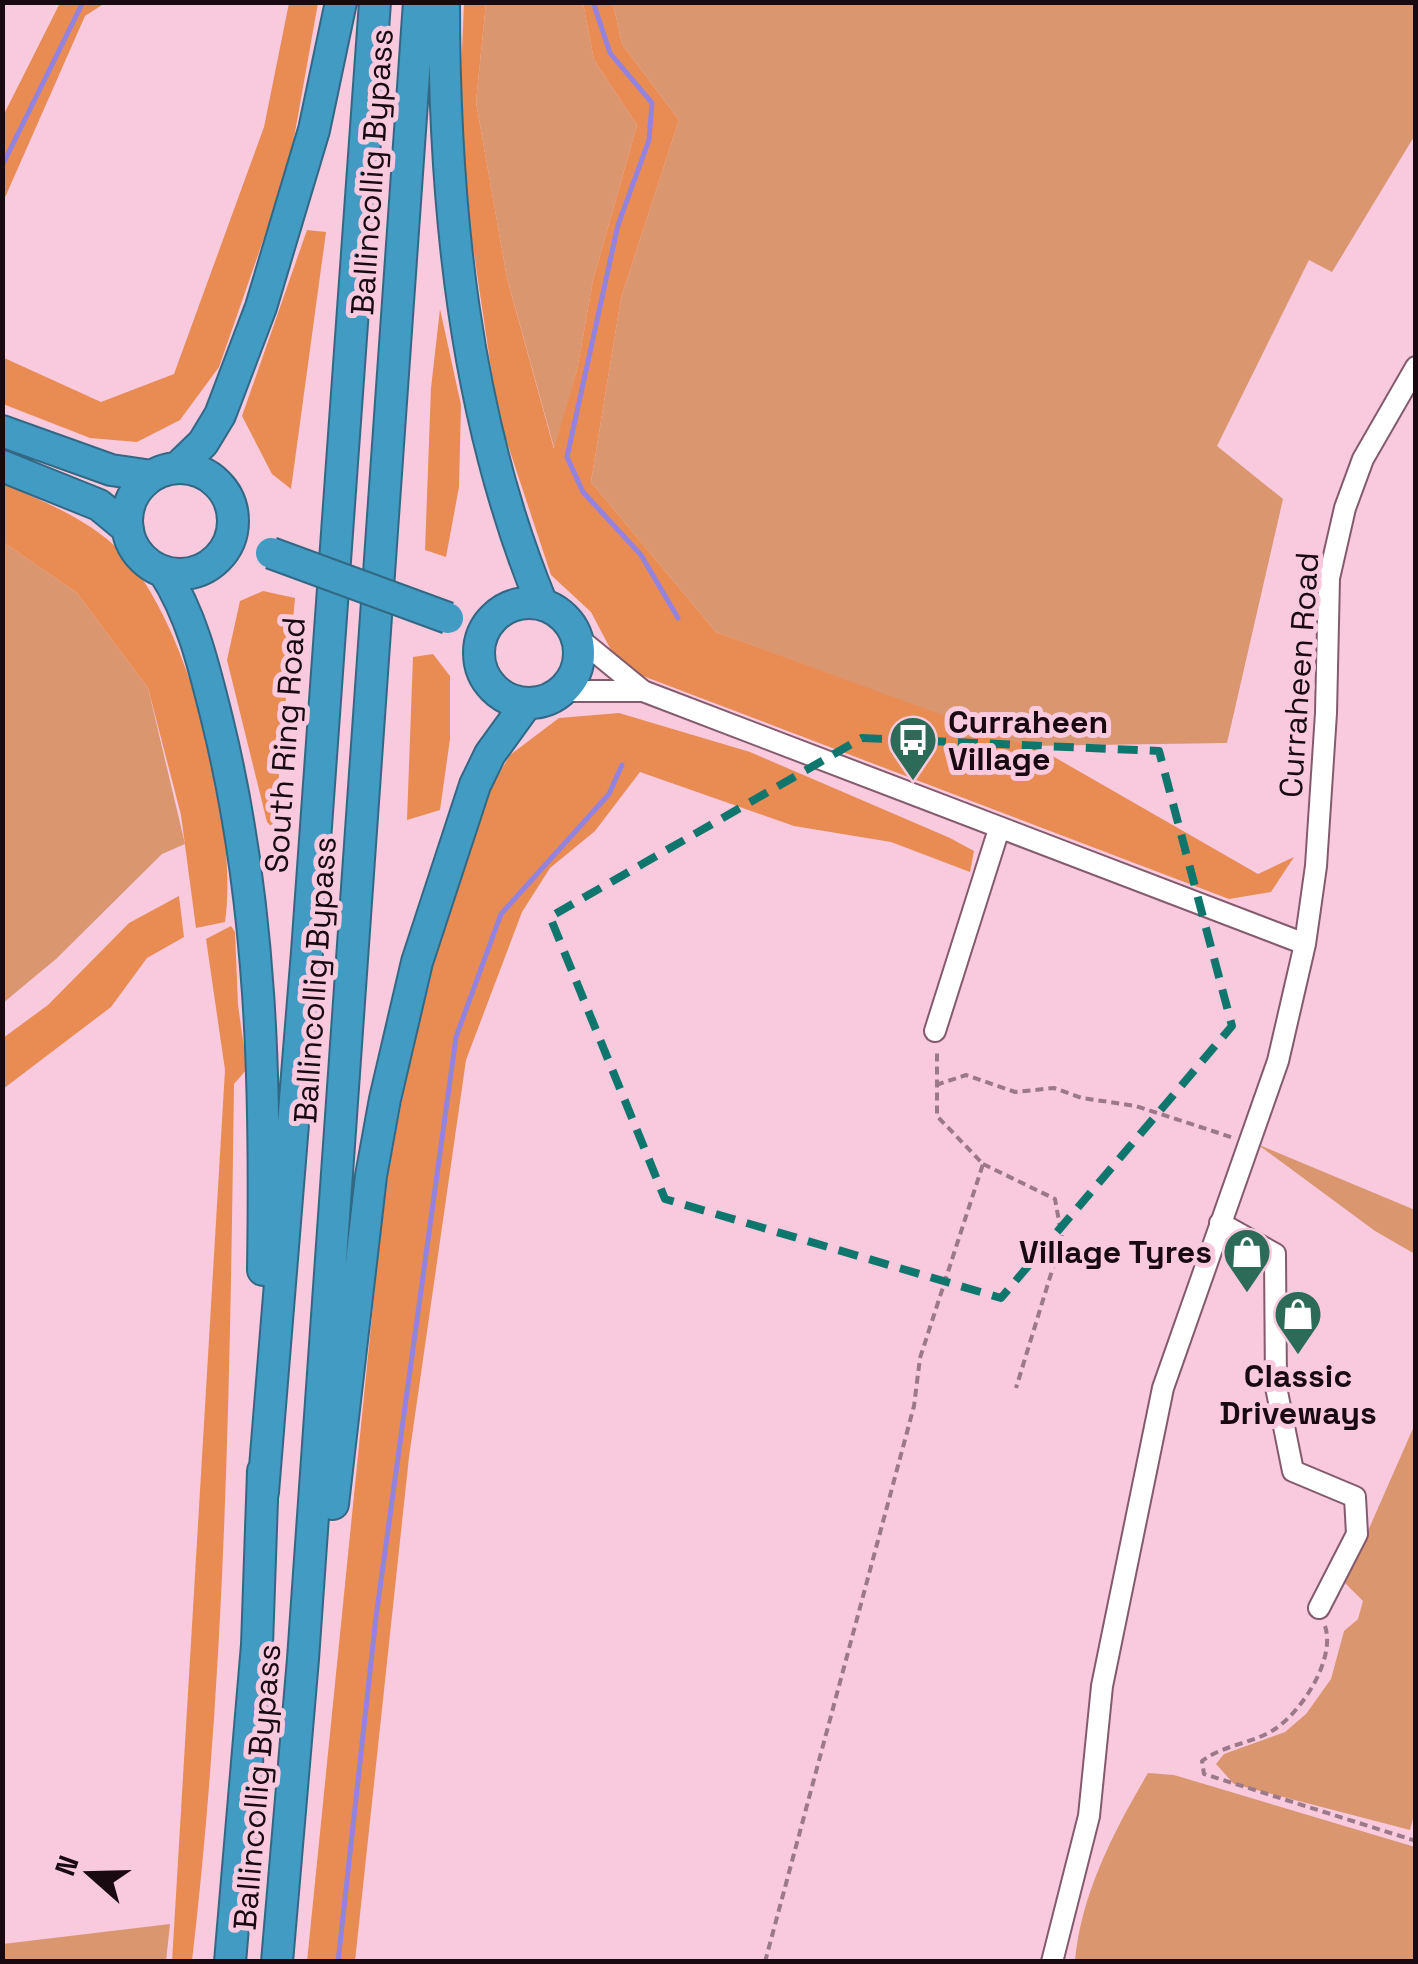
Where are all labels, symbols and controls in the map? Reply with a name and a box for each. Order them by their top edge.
street label: Ballincollig Bypass [342,27,402,317]
street label: Curraheen Road [1270,551,1328,799]
street label: South Ring Road [256,616,314,874]
place label: Curraheen Village [948,702,1108,779]
bus stop icon: Curraheen Village [887,714,939,782]
street label: Ballincollig Bypass [285,835,345,1125]
shop icon: Village Tyres [1221,1226,1273,1294]
place label: Village Tyres [1019,1232,1212,1272]
shop icon: Classic Driveways [1272,1288,1324,1356]
place label: Classic Driveways [1219,1356,1377,1433]
street label: Ballincollig Bypass [225,1642,289,1932]
north arrow [40,1824,140,1924]
text: N [46,1850,87,1880]

